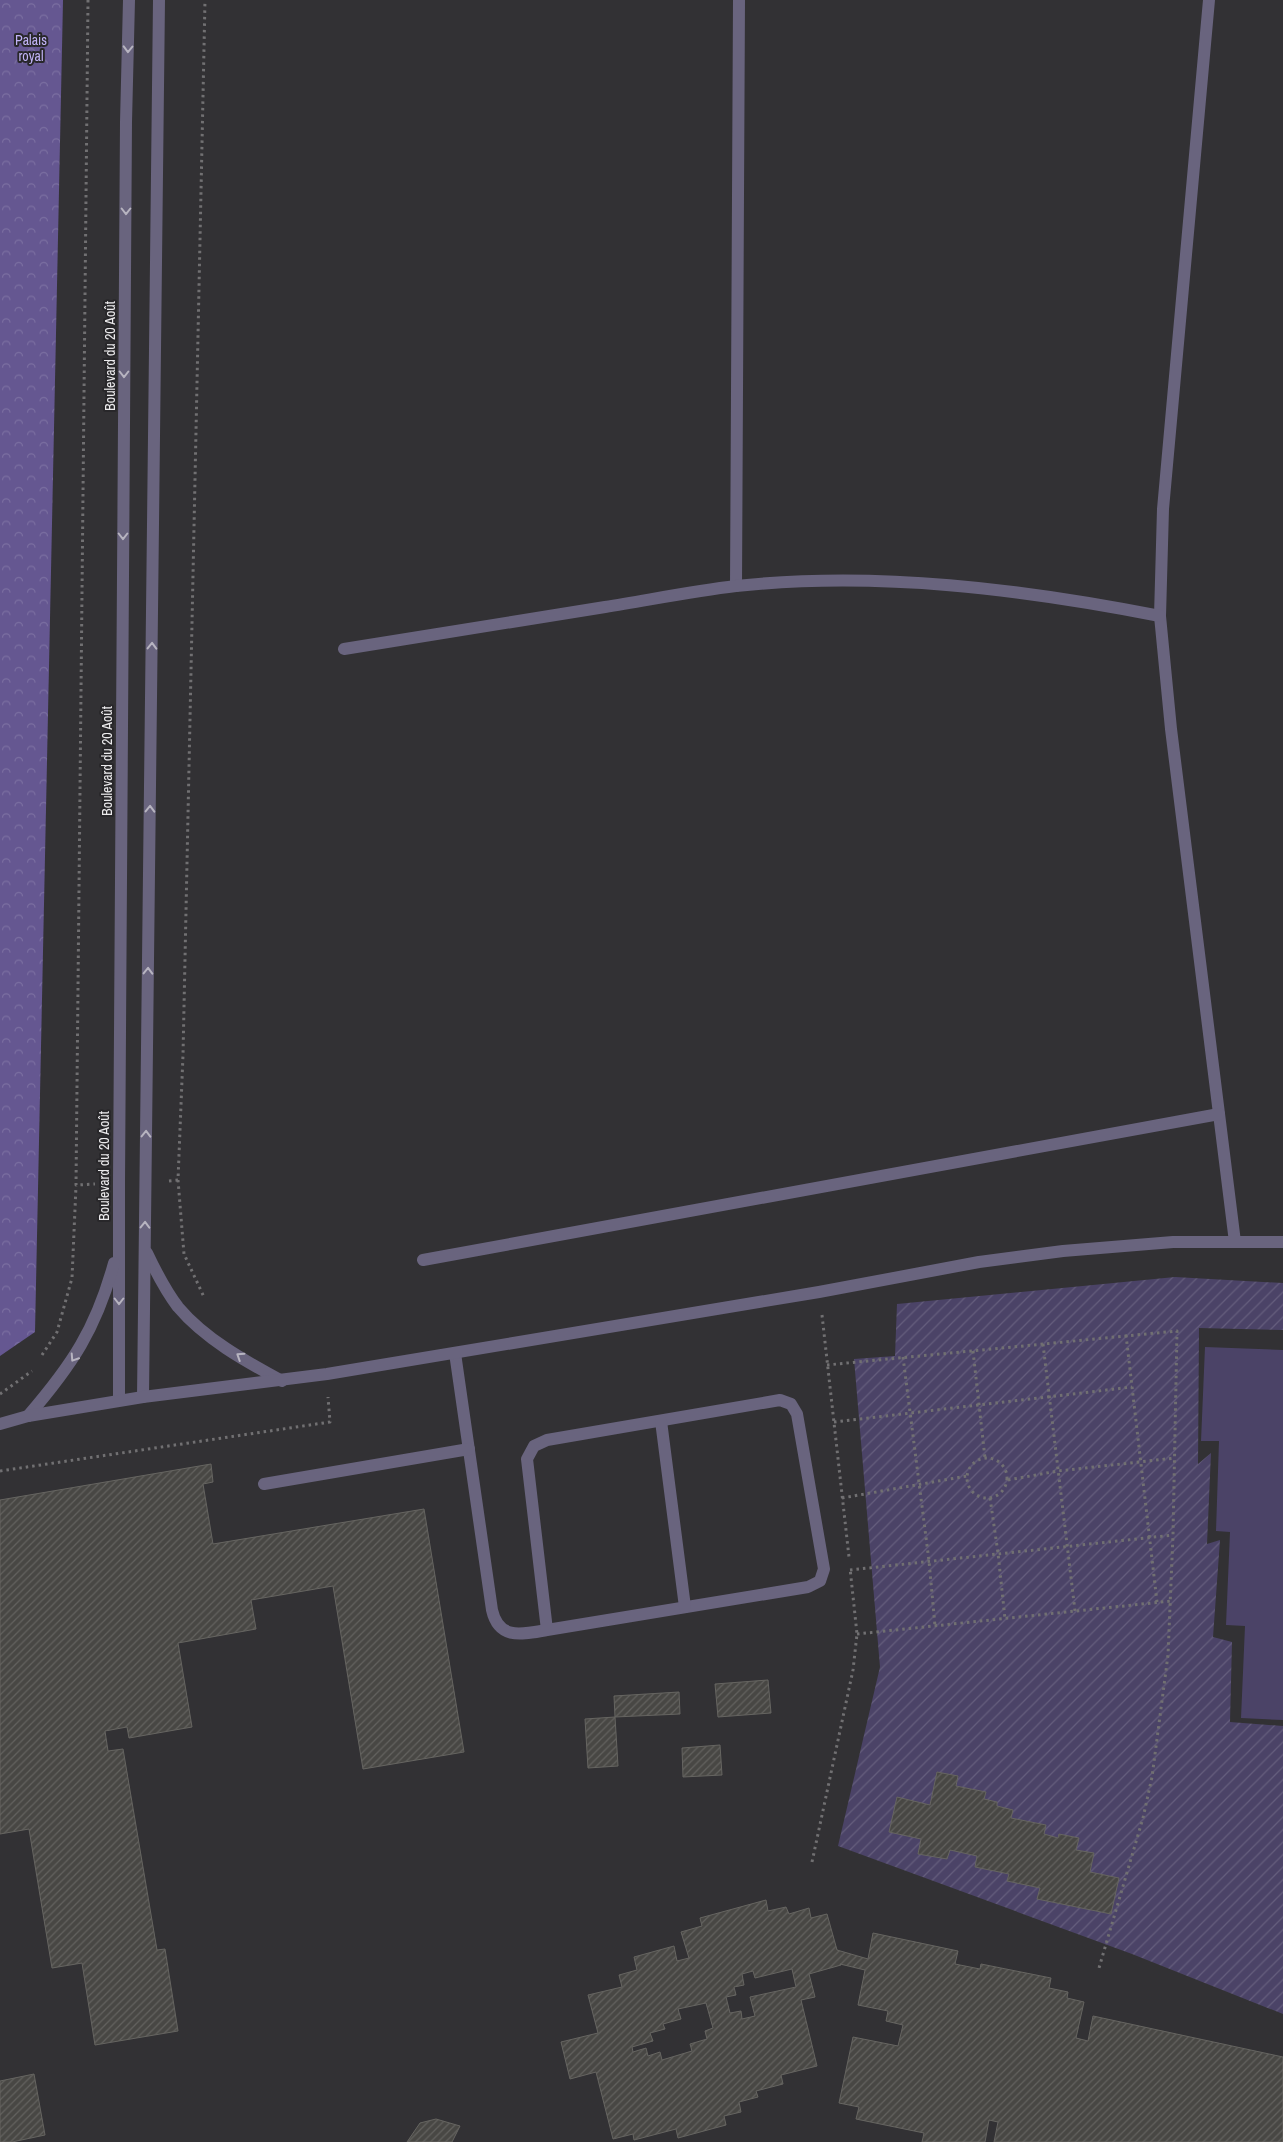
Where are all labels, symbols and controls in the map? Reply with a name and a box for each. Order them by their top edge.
park label: Palais royal [15,31,47,65]
one-way arrow [123,45,133,53]
one-way arrow [121,208,131,215]
street label: Boulevard du 20 Août [101,301,119,411]
one-way arrow [119,370,130,378]
one-way arrow [118,532,128,540]
one-way arrow [146,642,157,650]
street label: Boulevard du 20 Août [98,706,116,816]
one-way arrow [145,804,155,812]
one-way arrow [143,967,153,974]
street label: Boulevard du 20 Août [95,1111,113,1221]
one-way arrow [141,1129,152,1137]
one-way arrow [140,1221,150,1229]
one-way arrow [114,1298,124,1306]
one-way arrow [71,1352,80,1362]
one-way arrow [236,1353,245,1362]

